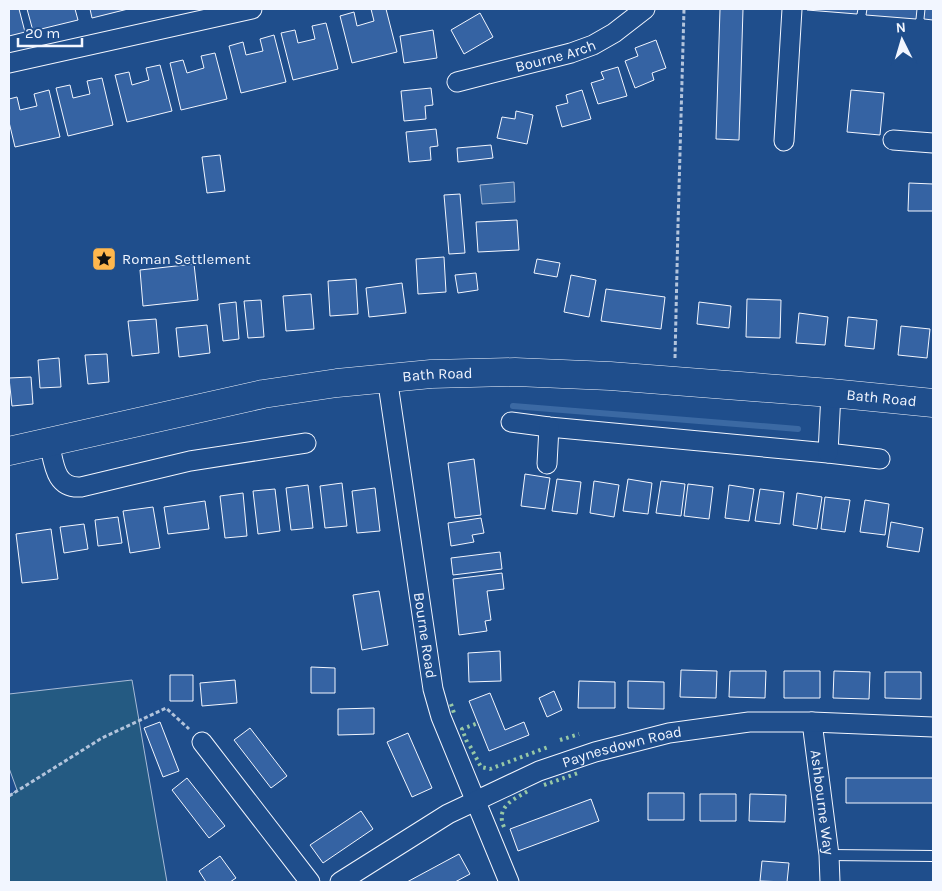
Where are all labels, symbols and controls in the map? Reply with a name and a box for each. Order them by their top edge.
scale bar [18,15,81,47]
north arrow [877,15,927,65]
text: N [895,19,907,36]
text: 20 m [25,24,60,42]
street label: Bourne Arch [513,36,599,76]
place icon: Roman Settlement [91,246,117,272]
place label: Roman Settlement [122,250,251,268]
street label: Bath Road [402,364,473,386]
street label: Bath Road [846,386,917,410]
street label: Bourne Road [410,591,440,680]
street label: Paynesdown Road [560,722,683,771]
street label: Ashbourne Way [807,749,838,856]

